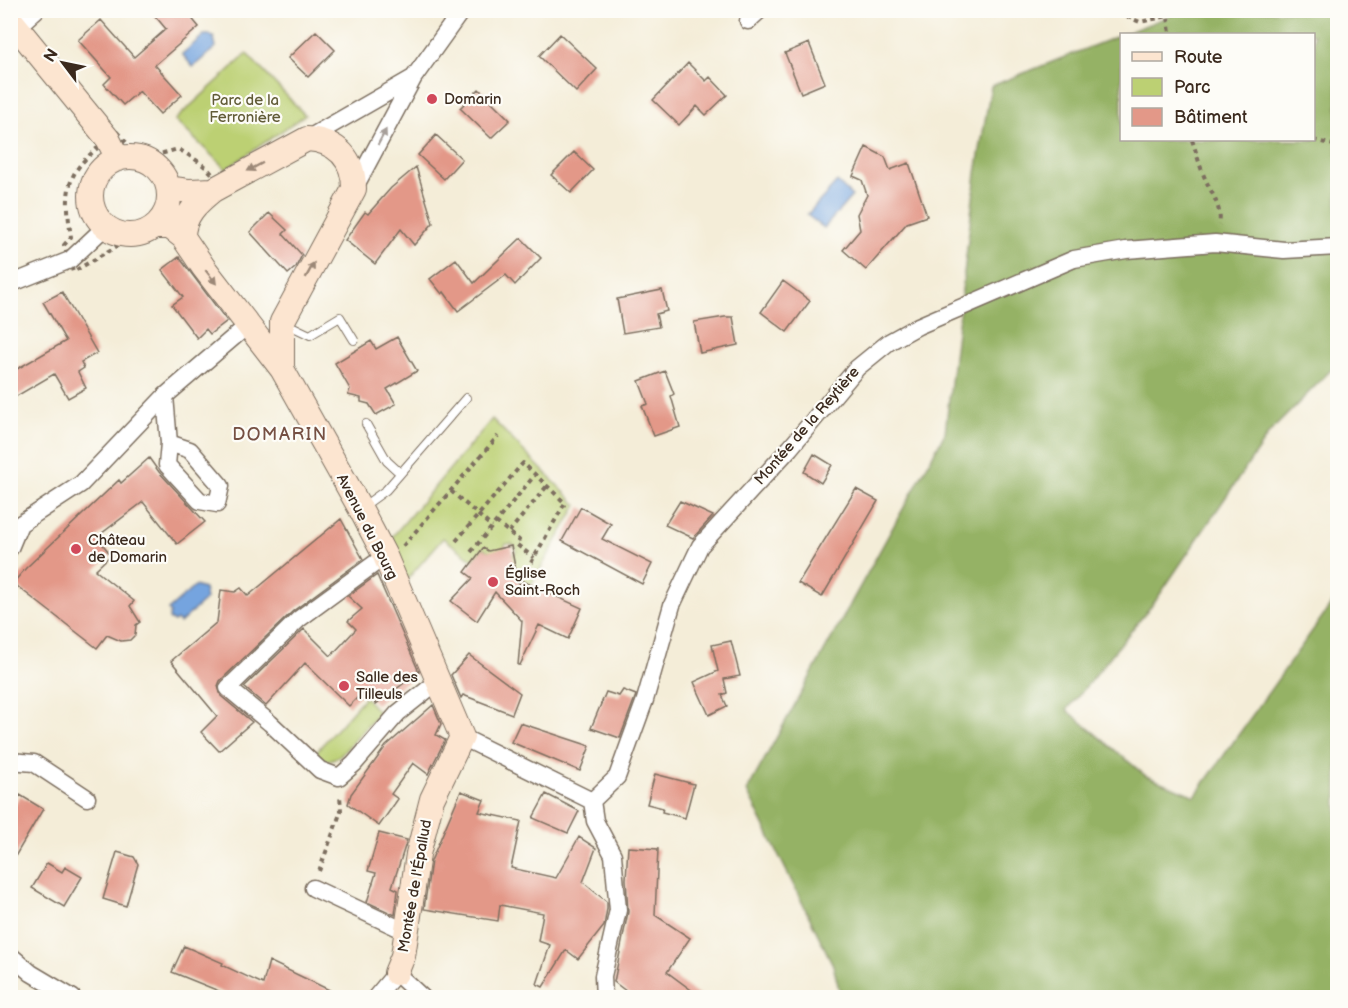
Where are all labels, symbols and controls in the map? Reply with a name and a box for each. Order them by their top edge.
north arrow [33,33,93,93]
legend [1120,33,1315,141]
text: N [40,46,63,66]
text: Route [1174,47,1223,68]
text: Parc [1174,77,1211,98]
place label: Domarin [444,90,502,109]
park label: Parc de la Ferronière [209,91,281,127]
marker: Domarin [425,92,439,106]
text: Bâtiment [1174,107,1248,128]
one-way arrow [377,129,387,146]
one-way arrow [247,162,264,172]
one-way arrow [305,261,315,278]
one-way arrow [205,268,217,284]
street label: Montée de la Reytière [750,363,864,489]
district label: DOMARIN [232,424,328,445]
street label: Avenue du Bourg [332,471,402,583]
place label: Château de Domarin [88,531,167,567]
marker: Château de Domarin [69,542,83,556]
place label: Église Saint-Roch [505,564,580,600]
marker: Église Saint-Roch [486,575,500,589]
place label: Salle des Tilleuls [356,668,419,704]
marker: Salle des Tilleuls [337,679,351,693]
street label: Montée de l'Épallud [394,818,436,954]

